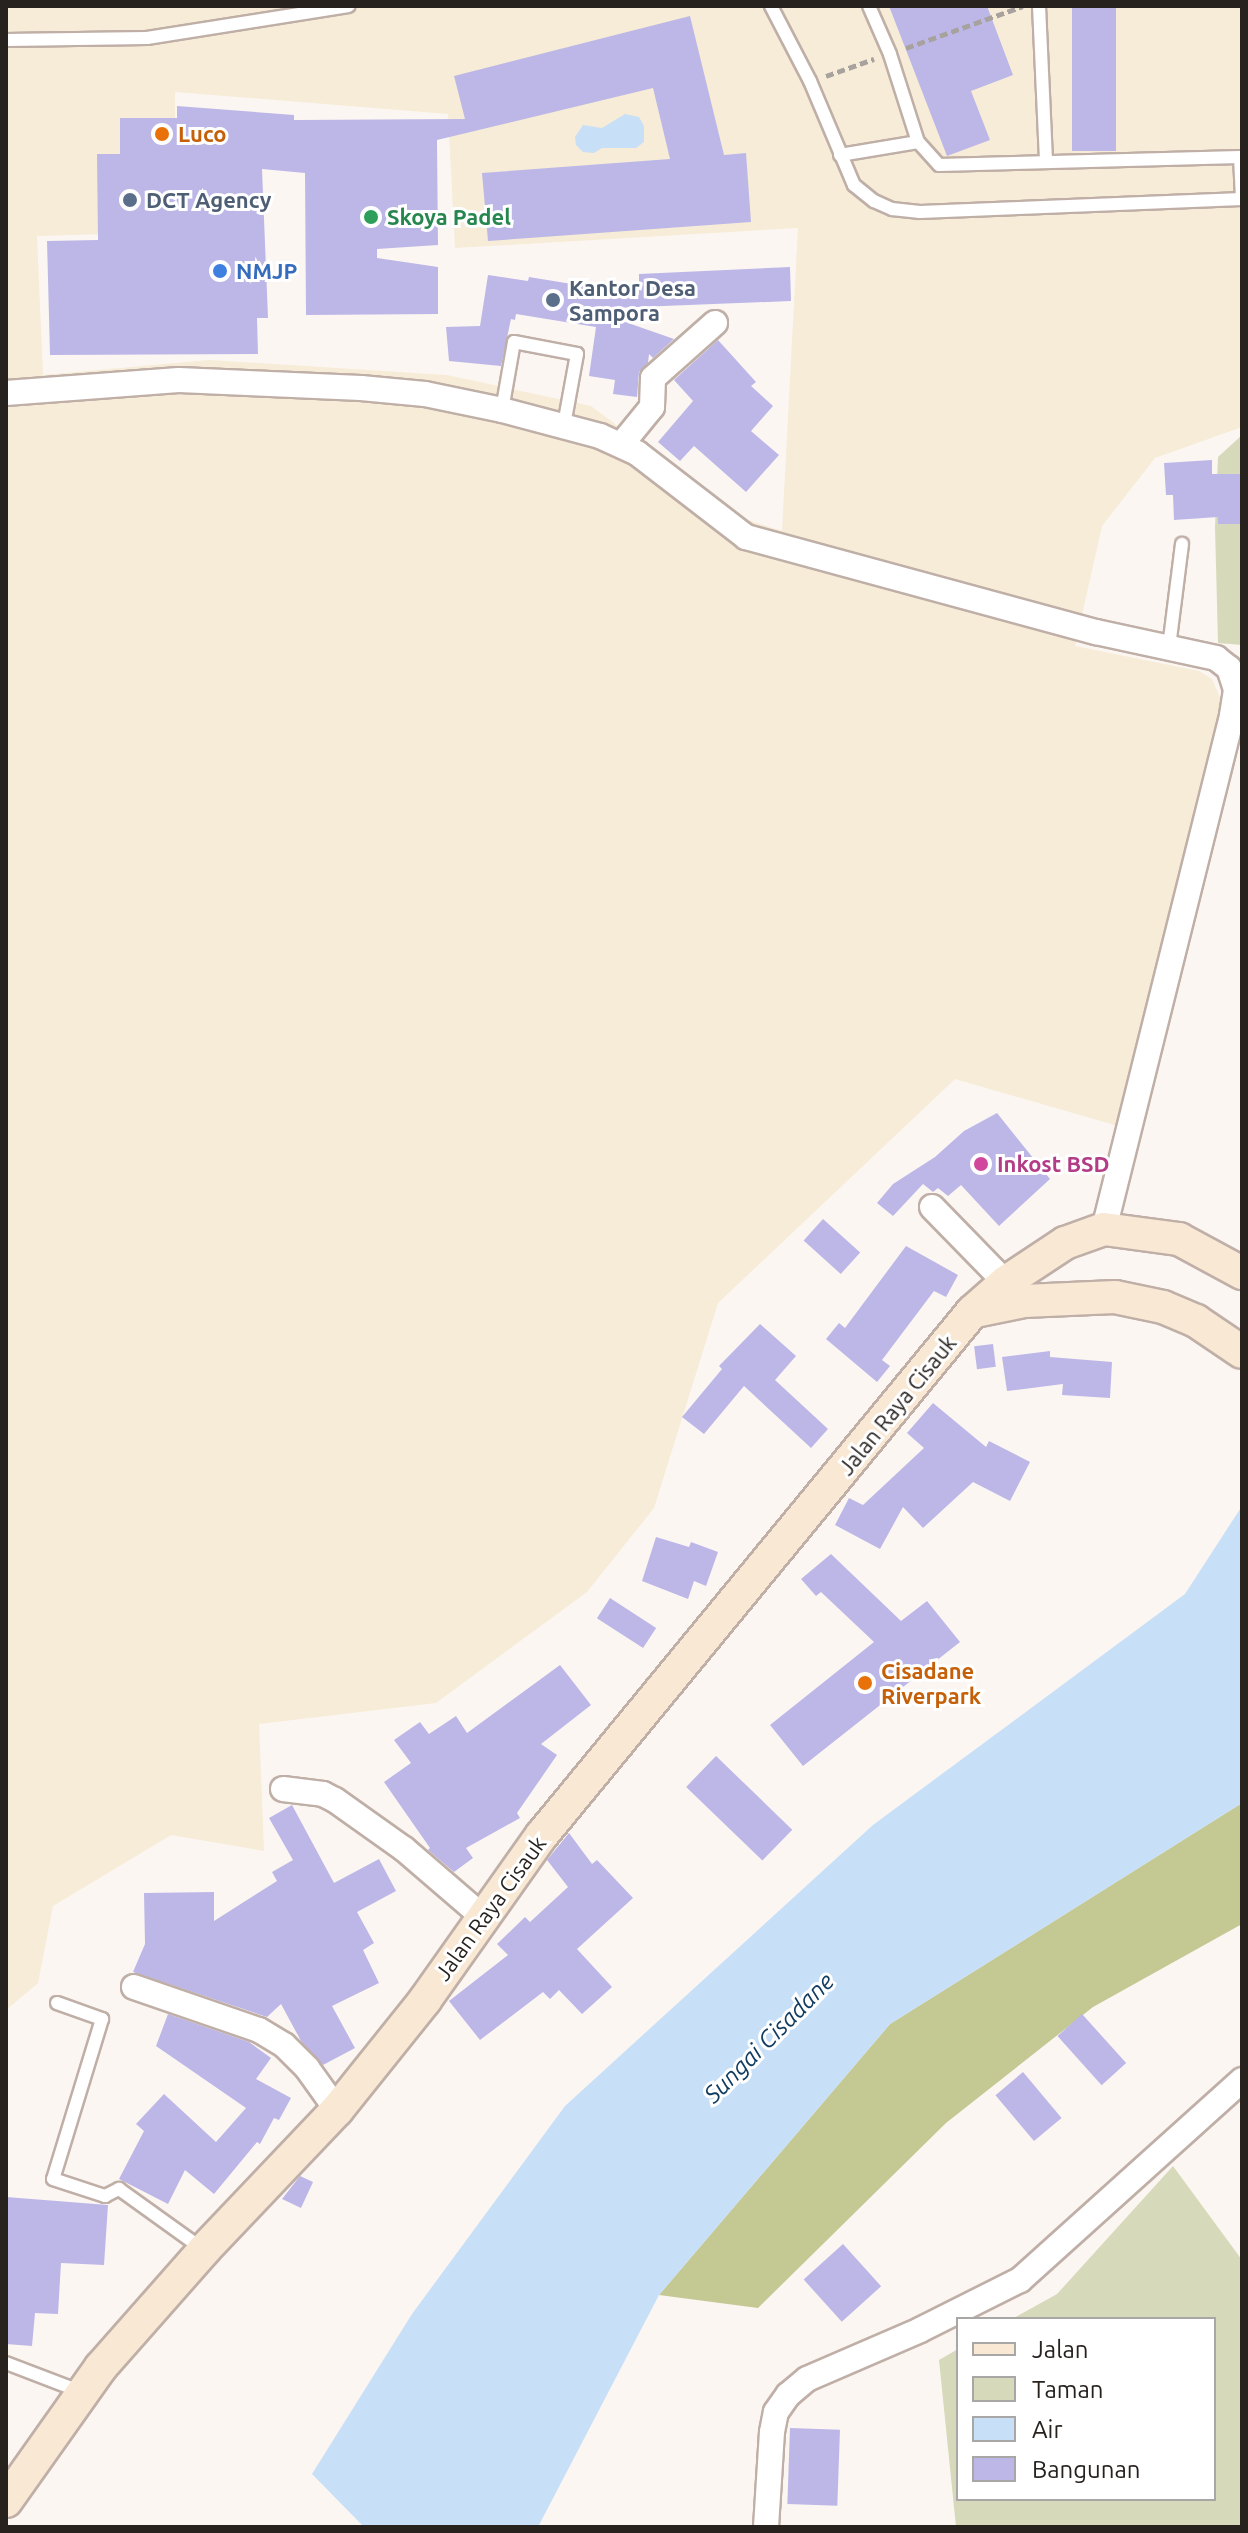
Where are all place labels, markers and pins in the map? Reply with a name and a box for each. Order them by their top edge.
place label: Luco [178,121,227,147]
marker: Luco [153,125,171,143]
place label: DCT Agency [146,187,271,213]
marker: DCT Agency [121,191,139,209]
place label: Skoya Padel [387,204,511,230]
marker: Skoya Padel [362,208,380,226]
place label: NMJP [236,258,297,284]
marker: NMJP [211,262,229,280]
place label: Kantor Desa Sampora [569,274,696,326]
marker: Kantor Desa Sampora [544,291,562,309]
place label: Inkost BSD [997,1151,1110,1177]
marker: Inkost BSD [972,1155,990,1173]
place label: Cisadane Riverpark [881,1657,981,1708]
marker: Cisadane Riverpark [856,1674,874,1692]

